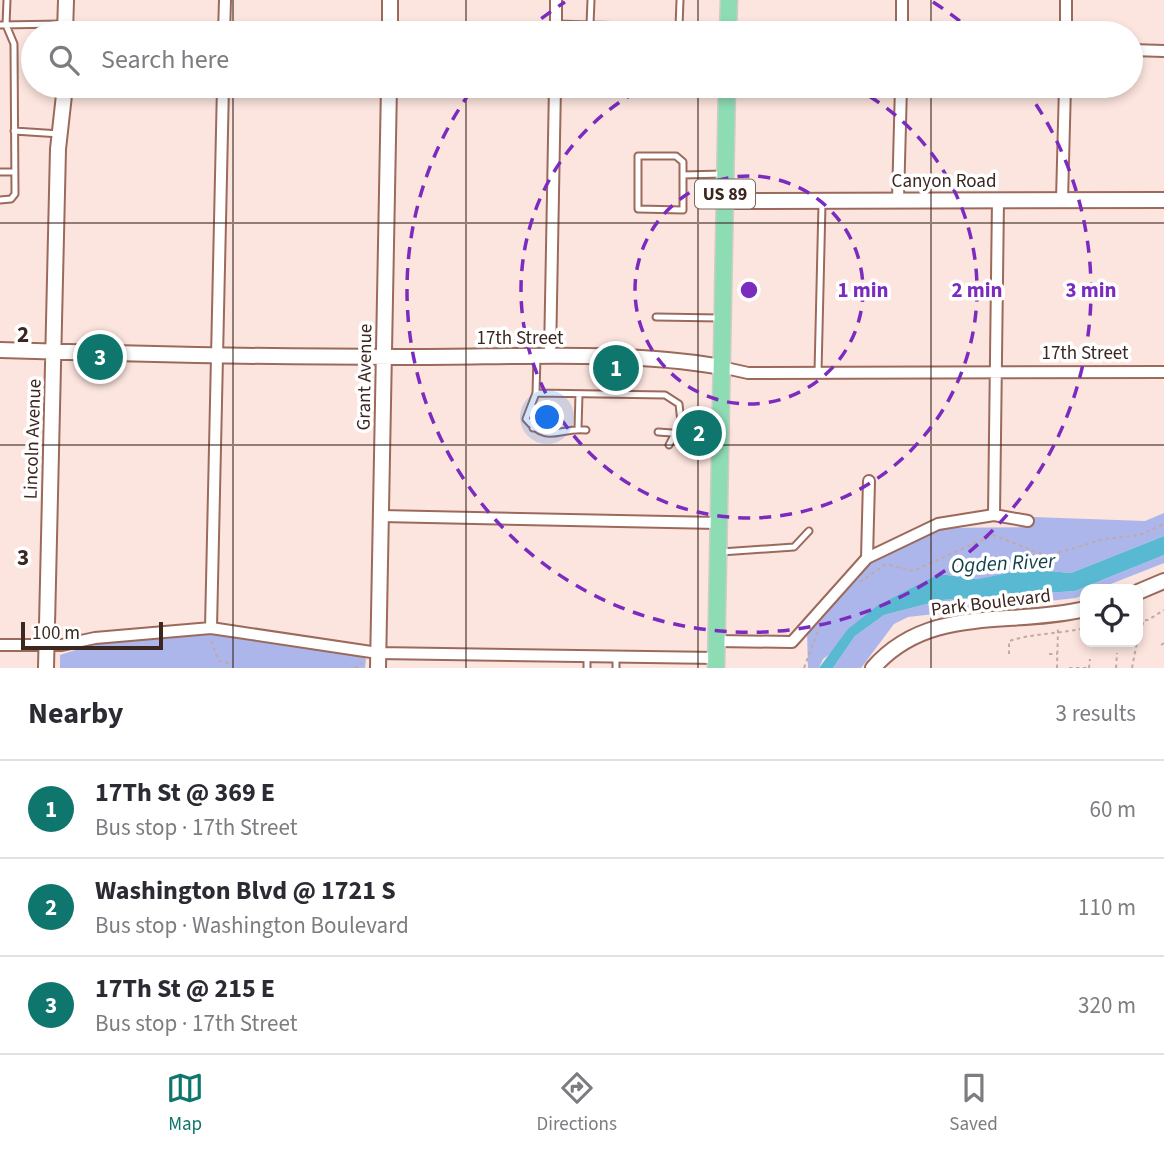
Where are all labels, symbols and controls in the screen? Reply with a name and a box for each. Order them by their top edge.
search box [21,21,1143,98]
icon: search [45,41,83,79]
text: Search here [101,41,229,78]
street label: Canyon Road [892,168,996,195]
road number: US 89 [695,180,755,209]
text: 1 min [837,275,889,305]
text: 2 min [951,275,1003,305]
text: 3 min [1065,275,1117,305]
centre of rings [737,278,761,302]
text: 2 [17,318,29,351]
street label: Grant Avenue [351,323,379,431]
street label: 17th Street [476,325,564,352]
pin: 3 [77,331,123,383]
street label: 17th Street [1041,340,1129,367]
pin: 1 [593,342,639,394]
street label: Lincoln Avenue [17,378,49,500]
your location [530,400,564,434]
pin: 2 [676,407,722,459]
text: 3 [17,541,29,574]
water label: Ogden River [950,545,1057,581]
street label: Park Boulevard [930,582,1052,624]
map controls [1080,584,1143,647]
button: locate [1080,584,1143,647]
scale bar [21,619,163,651]
text: 100 m [32,620,80,647]
text: Nearby [28,692,123,735]
text: 3 results [1056,697,1136,730]
text: 17Th St @ 369 E [95,774,275,811]
text: 1 [45,793,57,826]
text: 60 m [1089,793,1136,826]
text: Bus stop · 17th Street [95,811,297,844]
text: Washington Blvd @ 1721 S [95,872,396,909]
text: 2 [45,891,57,924]
text: 110 m [1078,891,1136,924]
text: Bus stop · Washington Boulevard [95,909,409,942]
text: 17Th St @ 215 E [95,970,275,1007]
text: 3 [45,989,57,1022]
text: 320 m [1078,989,1136,1022]
text: Bus stop · 17th Street [95,1007,297,1040]
tab: Map [166,1069,204,1138]
tab: Directions [537,1069,617,1138]
tab: Saved [949,1069,998,1138]

